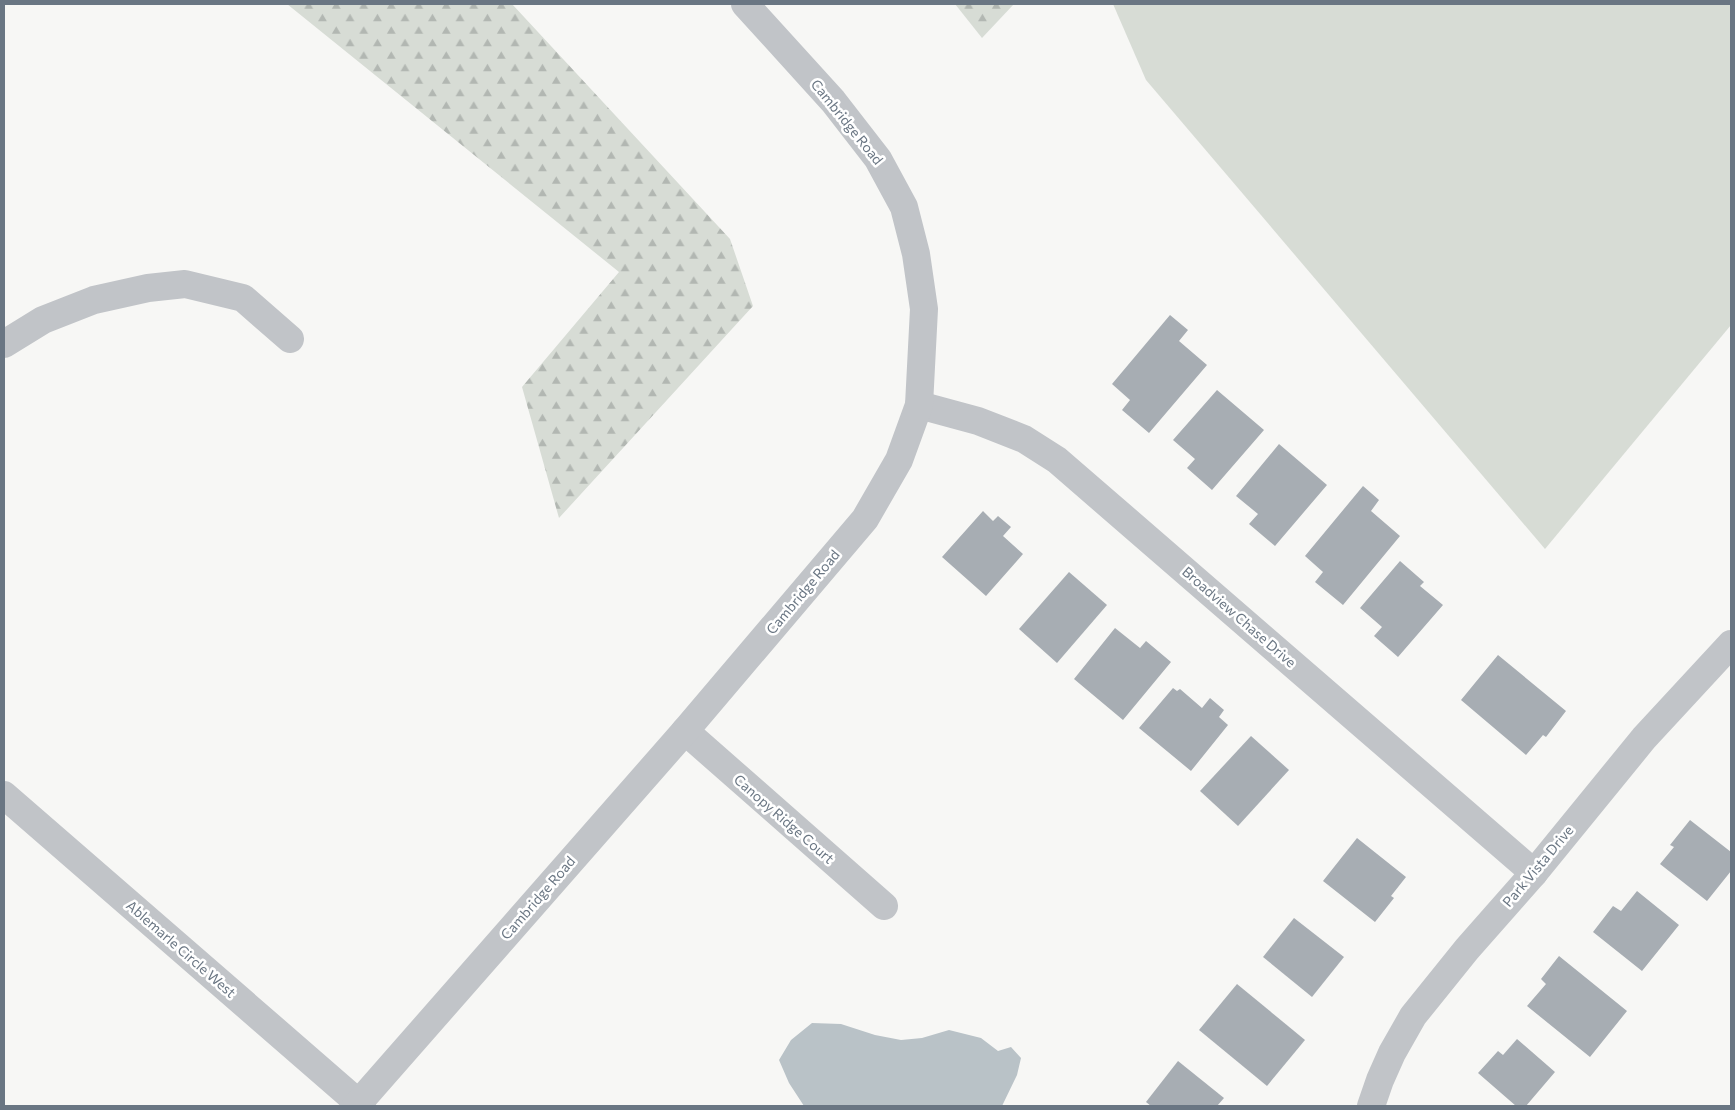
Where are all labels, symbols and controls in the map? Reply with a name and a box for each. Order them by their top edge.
street label: Cambridge Road [808,76,887,168]
street label: Cambridge Road [762,546,843,637]
street label: Broadview Chase Drive [1179,563,1300,671]
street label: Canopy Ridge Court [731,771,838,867]
street label: Park Vista Drive [1499,821,1577,910]
street label: Cambridge Road [497,853,578,943]
street label: Ablemarle Circle West [123,896,240,1001]

